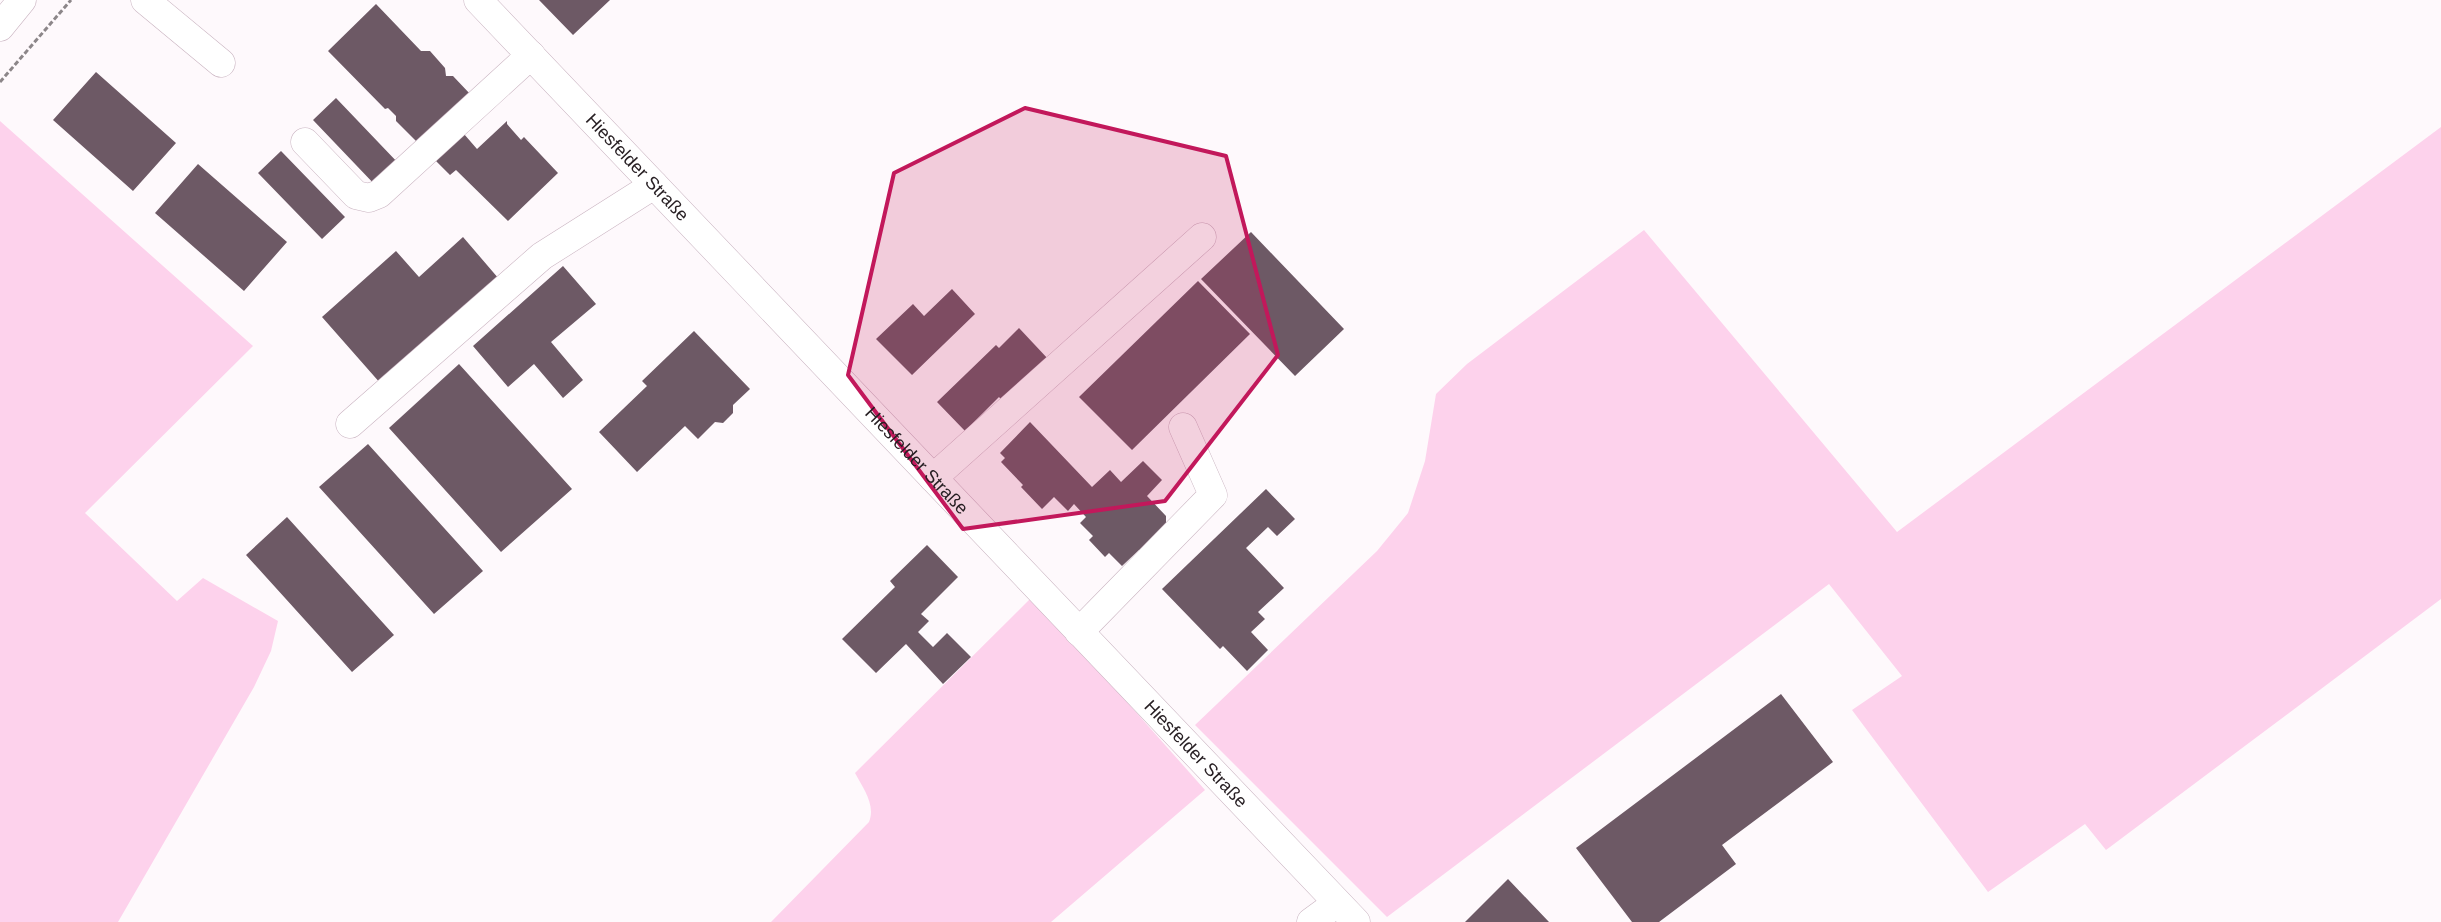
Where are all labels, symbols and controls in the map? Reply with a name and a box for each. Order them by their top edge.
street label: Hiesfelder Straße [582,110,693,225]
street label: Hiesfelder Straße [861,403,972,518]
street label: Hiesfelder Straße [1140,696,1251,812]

